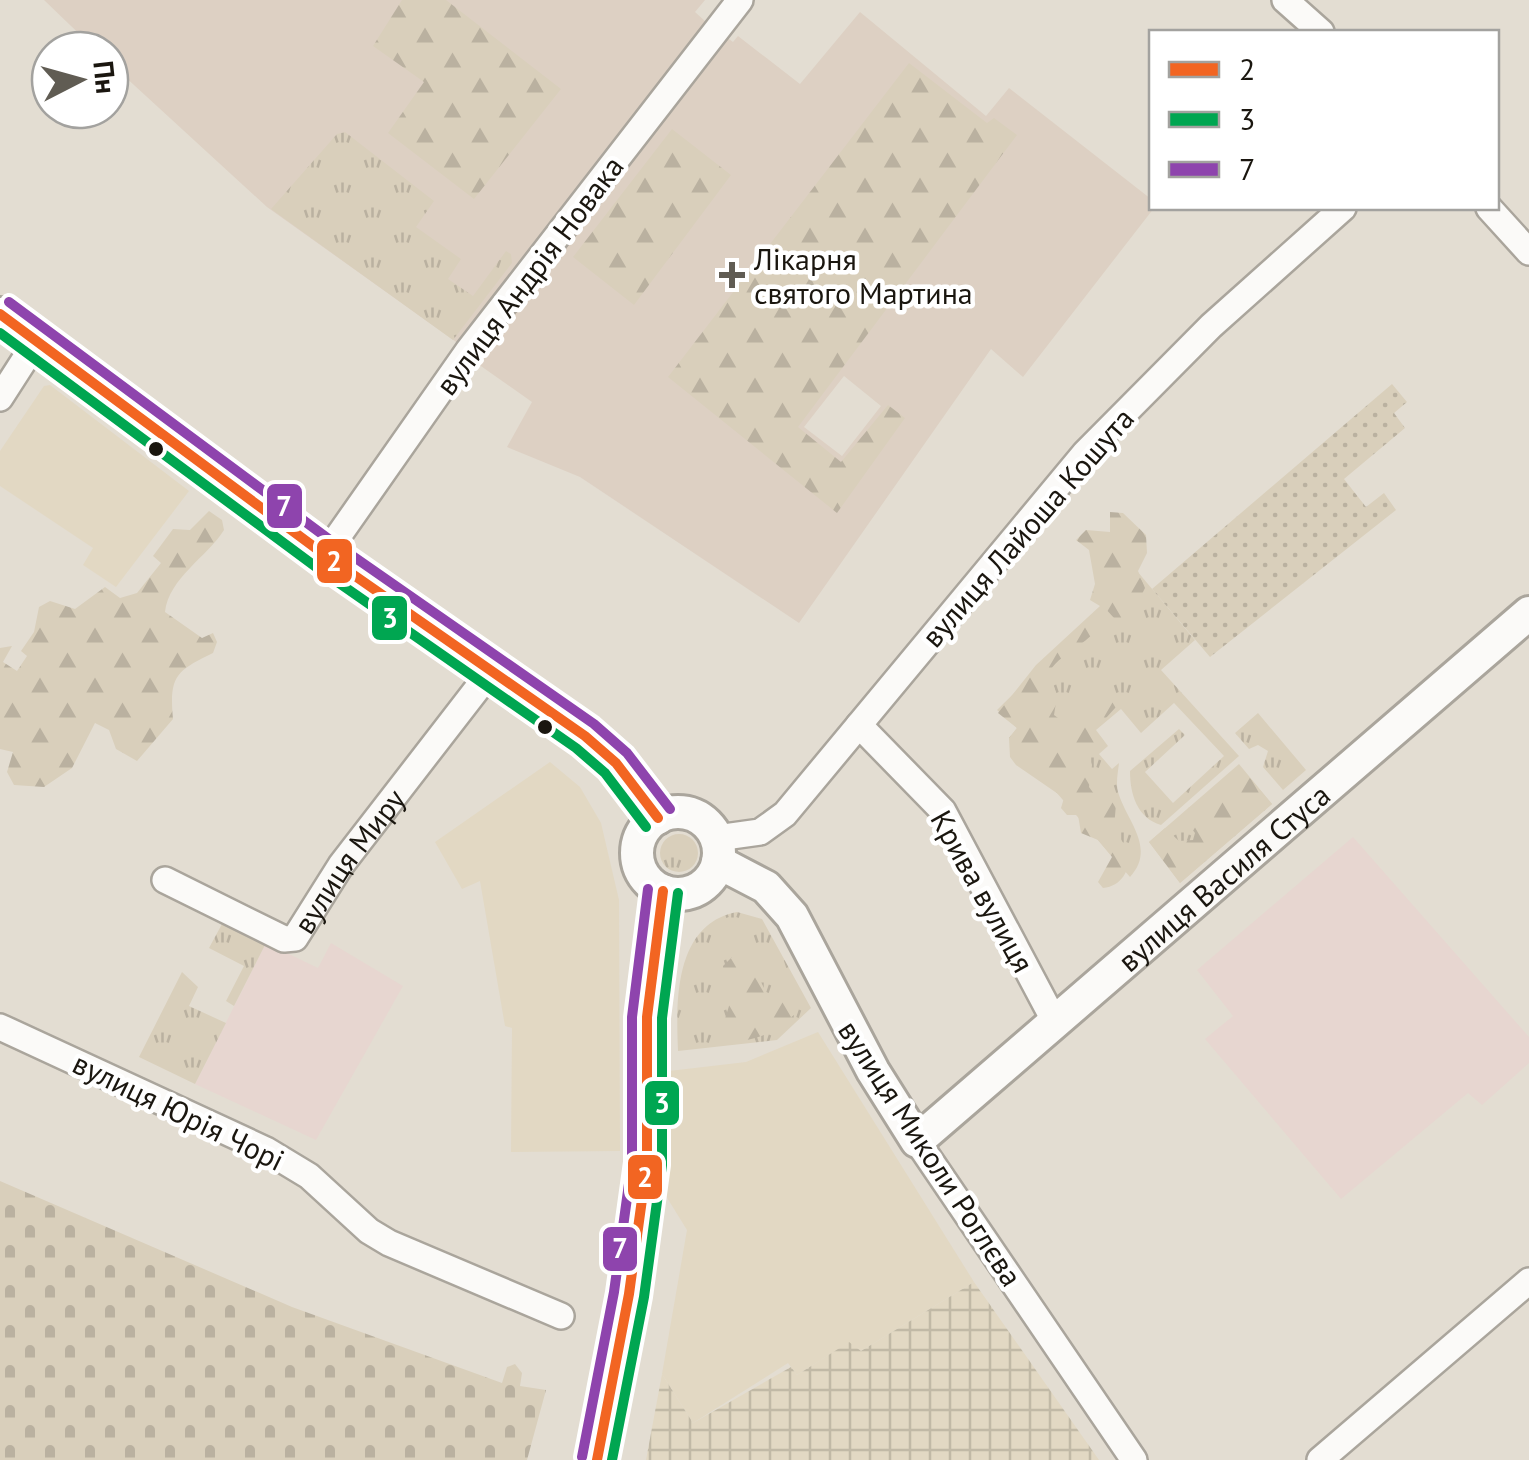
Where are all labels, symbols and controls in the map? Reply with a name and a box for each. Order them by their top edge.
north arrow [30,30,130,130]
legend [1149,30,1499,210]
text: 2 [1239,49,1255,88]
text: Пн [85,59,125,96]
text: 3 [1239,99,1255,138]
street label: вулиця Андрія Новака [426,148,632,402]
text: 7 [1239,149,1255,188]
place label: Лікарня святого Мартина [753,239,973,312]
marker: Лікарня святого Мартина [719,262,745,288]
street label: вулиця Лайоша Кошута [912,399,1142,655]
unlabelled marker [146,439,166,459]
line badge: 7 [265,482,304,530]
text: 7 [276,487,292,524]
line badge: 2 [315,537,354,585]
text: 2 [326,542,342,579]
line badge: 3 [370,594,409,642]
text: 3 [382,599,398,636]
unlabelled marker [535,717,555,737]
street label: вулиця Василя Стуса [1109,775,1337,979]
street label: вулиця Миру [284,780,413,940]
street label: Крива вулиця [922,803,1044,979]
street label: вулиця Миколи Роглєва [830,1013,1032,1293]
street label: вулиця Юрія Чорі [67,1043,291,1179]
line badge: 3 [643,1079,681,1127]
text: 3 [654,1084,670,1121]
line badge: 2 [626,1153,664,1201]
text: 2 [637,1158,653,1195]
line badge: 7 [601,1225,639,1273]
text: 7 [612,1229,628,1266]

